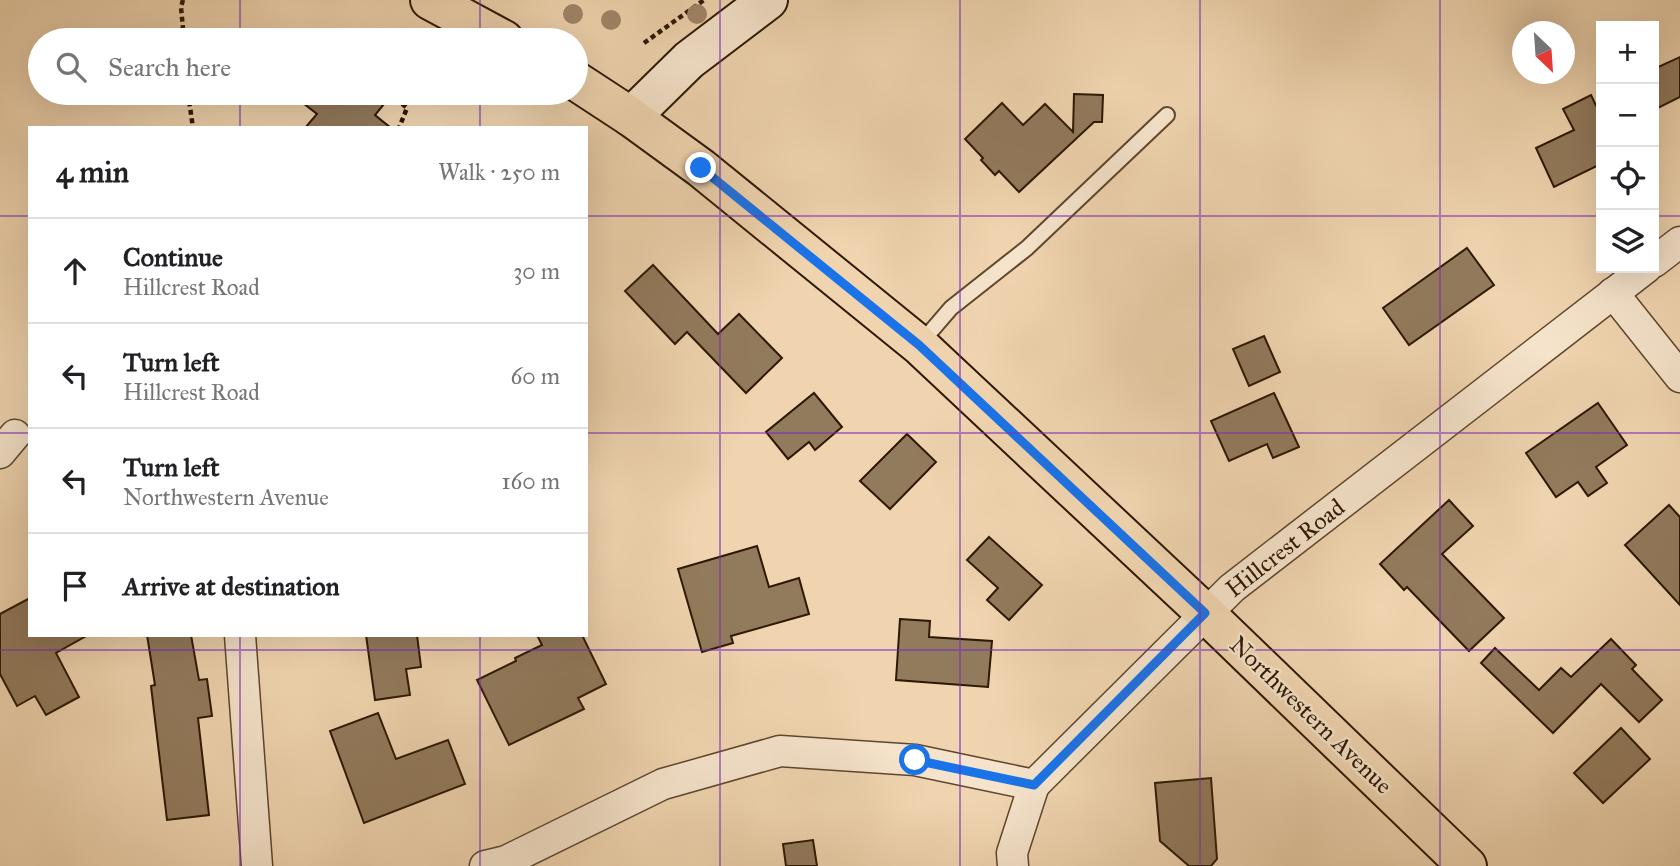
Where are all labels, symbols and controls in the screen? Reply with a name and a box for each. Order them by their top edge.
north arrow [1512,21,1575,84]
map controls [1596,21,1659,273]
button: + [1596,21,1659,84]
search box [28,28,588,105]
icon: search [52,48,90,86]
text: Search here [108,51,231,83]
button: − [1596,84,1659,147]
button: locate [1596,147,1659,210]
route end [685,152,716,183]
text: 4 min [56,154,129,190]
text: Walk · 250 m [438,158,560,186]
button: layers [1596,210,1659,273]
text: Continue [123,241,223,273]
icon: ahead [56,252,94,290]
text: 30 m [513,257,560,285]
text: Hillcrest Road [123,273,260,301]
text: Turn left [123,346,219,378]
icon: left [56,357,94,395]
text: 60 m [511,362,560,390]
text: Hillcrest Road [123,378,260,406]
text: Turn left [123,451,219,483]
icon: left [56,462,94,500]
text: 160 m [502,467,560,495]
text: Northwestern Avenue [123,483,329,511]
street label: Hillcrest Road [1220,492,1350,604]
icon: arrive [56,567,94,605]
text: Arrive at destination [123,570,340,602]
street label: Northwestern Avenue [1223,630,1399,800]
route start [899,744,930,775]

